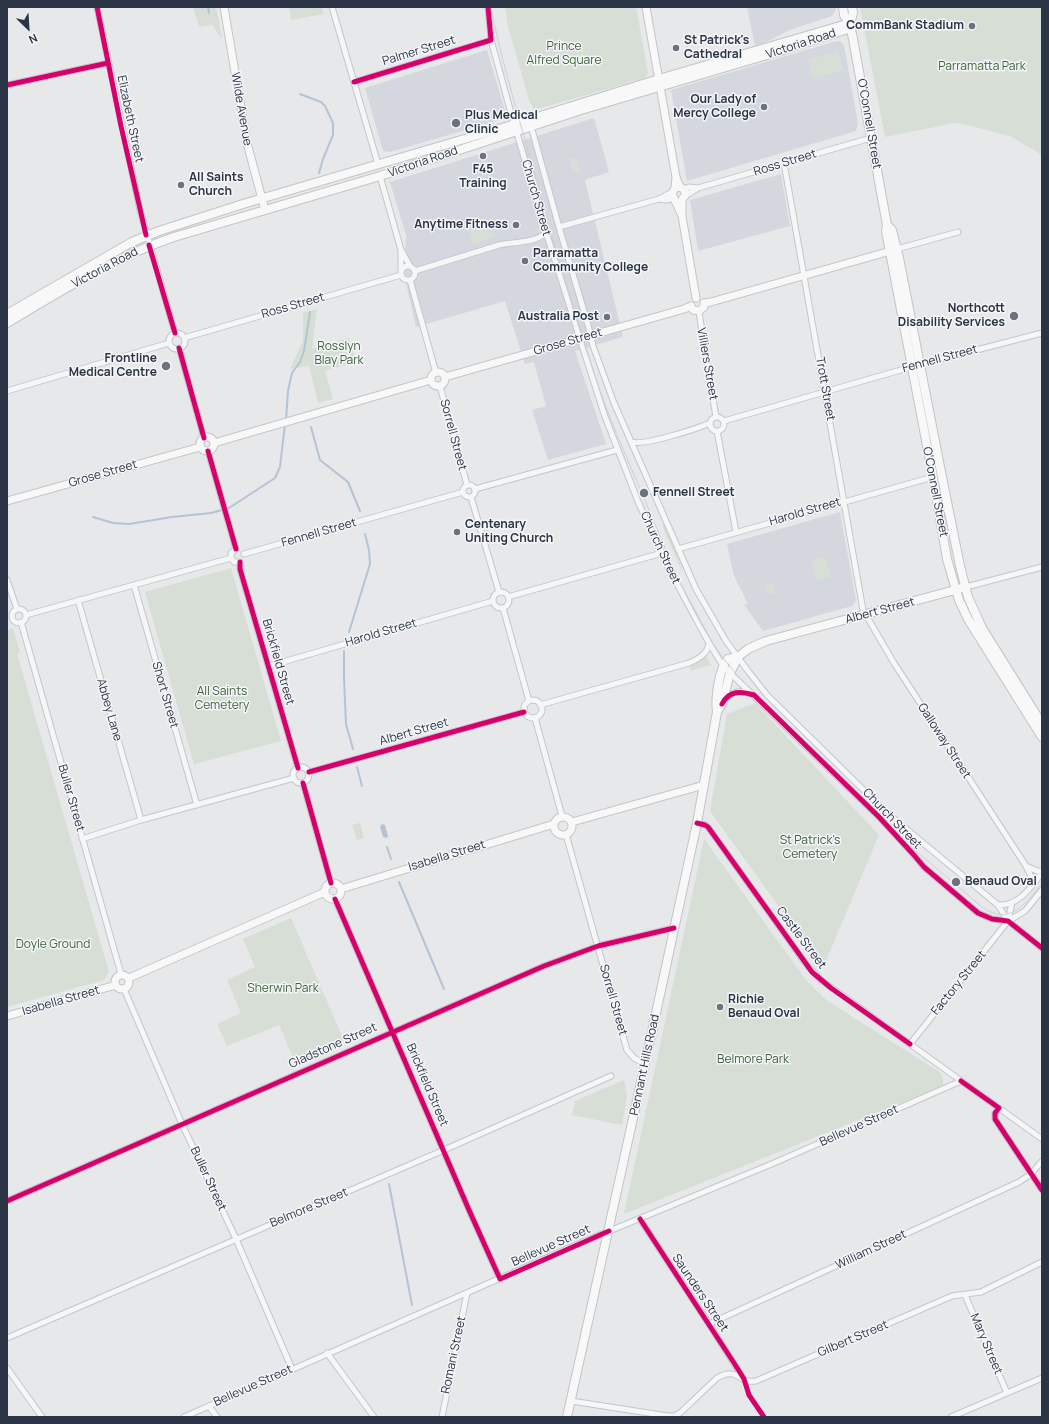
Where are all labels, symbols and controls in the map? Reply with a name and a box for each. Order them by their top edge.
north arrow [8,8,48,48]
place label: CommBank Stadium [846,19,964,33]
marker: CommBank Stadium [967,21,977,31]
street label: Victoria Road [764,26,838,62]
text: N [27,31,40,48]
street label: Palmer Street [381,33,457,69]
place label: St Patrick's Cathedral [684,34,749,62]
park label: Prince Alfred Square [527,40,601,68]
marker: St Patrick's Cathedral [671,43,681,53]
park label: Parramatta Park [938,60,1026,74]
street label: Wilde Avenue [227,71,255,147]
street label: Elizabeth Street [114,74,146,164]
street label: O'Connell Street [854,78,884,170]
place label: Our Lady of Mercy College [673,93,756,121]
marker: Our Lady of Mercy College [759,102,769,112]
place label: Plus Medical Clinic [465,109,538,137]
marker: Plus Medical Clinic [450,117,462,129]
street label: Victoria Road [386,143,460,181]
street label: Ross Street [752,147,818,179]
marker: F45 Training [478,151,488,161]
street label: Church Street [518,158,554,238]
place label: F45 Training [459,163,507,191]
place label: All Saints Church [189,171,244,199]
marker: All Saints Church [176,180,186,190]
place label: Anytime Fitness [414,218,508,232]
marker: Anytime Fitness [511,220,521,230]
street label: Victoria Road [70,245,140,291]
place label: Parramatta Community College [533,247,648,275]
marker: Parramatta Community College [520,256,530,266]
street label: Ross Street [260,290,326,322]
place label: Northcott Disability Services [898,302,1005,330]
place label: Australia Post [518,310,599,324]
marker: Northcott Disability Services [1008,310,1020,322]
marker: Australia Post [602,312,612,322]
street label: Grose Street [532,325,604,359]
street label: Villiers Street [694,327,720,401]
park label: Rosslyn Blay Park [314,340,364,368]
street label: Fennell Street [901,342,979,376]
place label: Frontline Medical Centre [69,352,157,380]
street label: Trott Street [812,356,838,422]
marker: Frontline Medical Centre [160,360,172,372]
street label: Sorrell Street [437,398,469,472]
street label: O'Connell Street [919,446,951,538]
street label: Grose Street [67,457,139,491]
place label: Fennell Street [653,486,735,500]
marker: Fennell Street [638,487,650,499]
street label: Harold Street [768,495,842,529]
street label: Church Street [637,509,683,587]
street label: Fennell Street [280,515,358,551]
place label: Centenary Uniting Church [465,518,553,546]
marker: Centenary Uniting Church [452,527,462,537]
street label: Albert Street [844,595,916,627]
street label: Harold Street [344,616,418,650]
street label: Brickfield Street [259,617,297,707]
street label: Short Street [149,660,181,730]
street label: Abbey Lane [93,677,125,743]
park label: All Saints Cemetery [195,685,249,713]
street label: Galloway Street [914,701,974,781]
street label: Albert Street [378,715,450,749]
street label: Buller Street [55,763,87,833]
street label: Church Street [860,786,924,852]
park label: St Patrick's Cemetery [780,834,840,862]
street label: Isabella Street [407,837,487,875]
place label: Benaud Oval [965,875,1037,889]
marker: Benaud Oval [950,876,962,888]
street label: Castle Street [773,904,829,972]
park label: Doyle Ground [16,938,90,952]
street label: Factory Street [929,948,989,1018]
street label: Sorrell Street [596,963,630,1037]
park label: Sherwin Park [247,982,319,996]
street label: Isabella Street [21,983,101,1019]
place label: Richie Benaud Oval [728,993,800,1021]
marker: Richie Benaud Oval [715,1002,725,1012]
street label: Pennant Hills Road [627,1013,663,1117]
street label: Gladstone Street [287,1020,379,1072]
street label: Brickfield Street [403,1041,451,1129]
park label: Belmore Park [717,1053,789,1067]
street label: Bellevue Street [817,1102,901,1150]
street label: Buller Street [187,1145,229,1213]
street label: Belmore Street [268,1185,350,1231]
street label: Bellevue Street [509,1222,593,1270]
street label: William Street [833,1227,909,1273]
street label: Saunders Street [669,1251,731,1335]
street label: Mary Street [967,1311,1005,1377]
street label: Romani Street [439,1315,469,1395]
street label: Gilbert Street [816,1318,890,1360]
street label: Bellevue Street [211,1362,295,1410]

